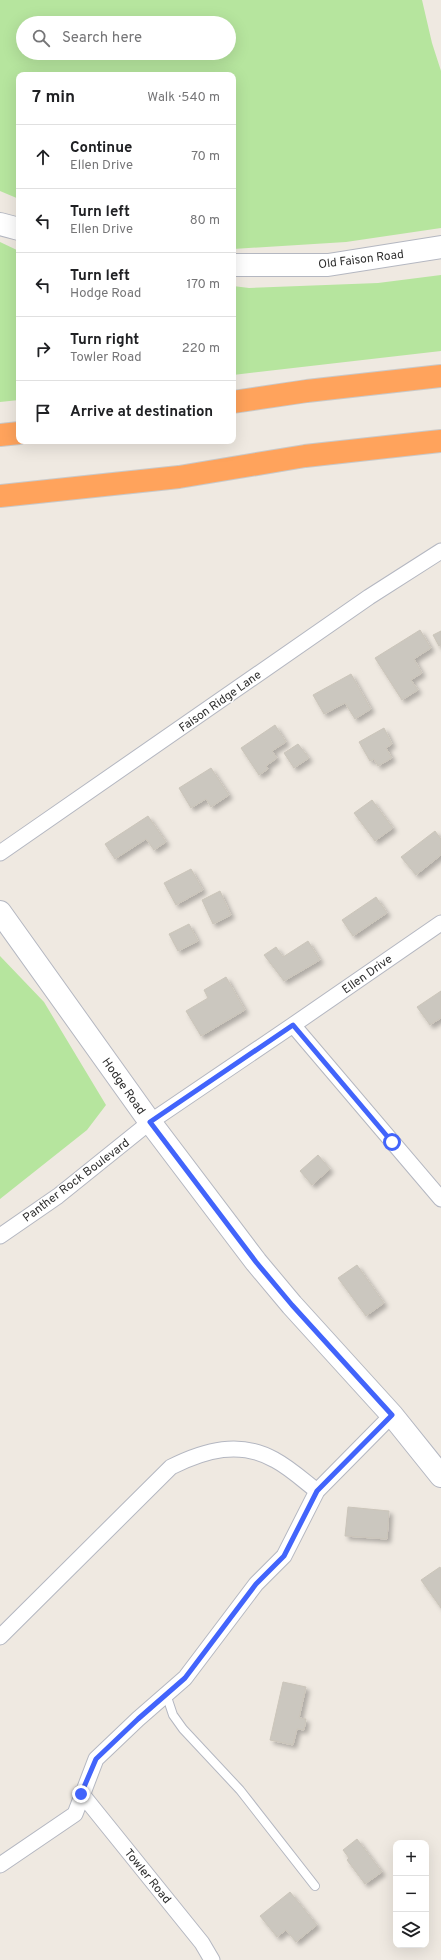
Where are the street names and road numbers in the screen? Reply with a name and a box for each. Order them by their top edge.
street label: Old Faison Road [317,247,405,273]
street label: Faison Ridge Lane [176,667,265,736]
street label: Ellen Drive [339,952,396,998]
street label: Hodge Road [98,1055,149,1118]
street label: Panther Rock Boulevard [20,1135,133,1226]
street label: Towler Road [120,1846,174,1907]

